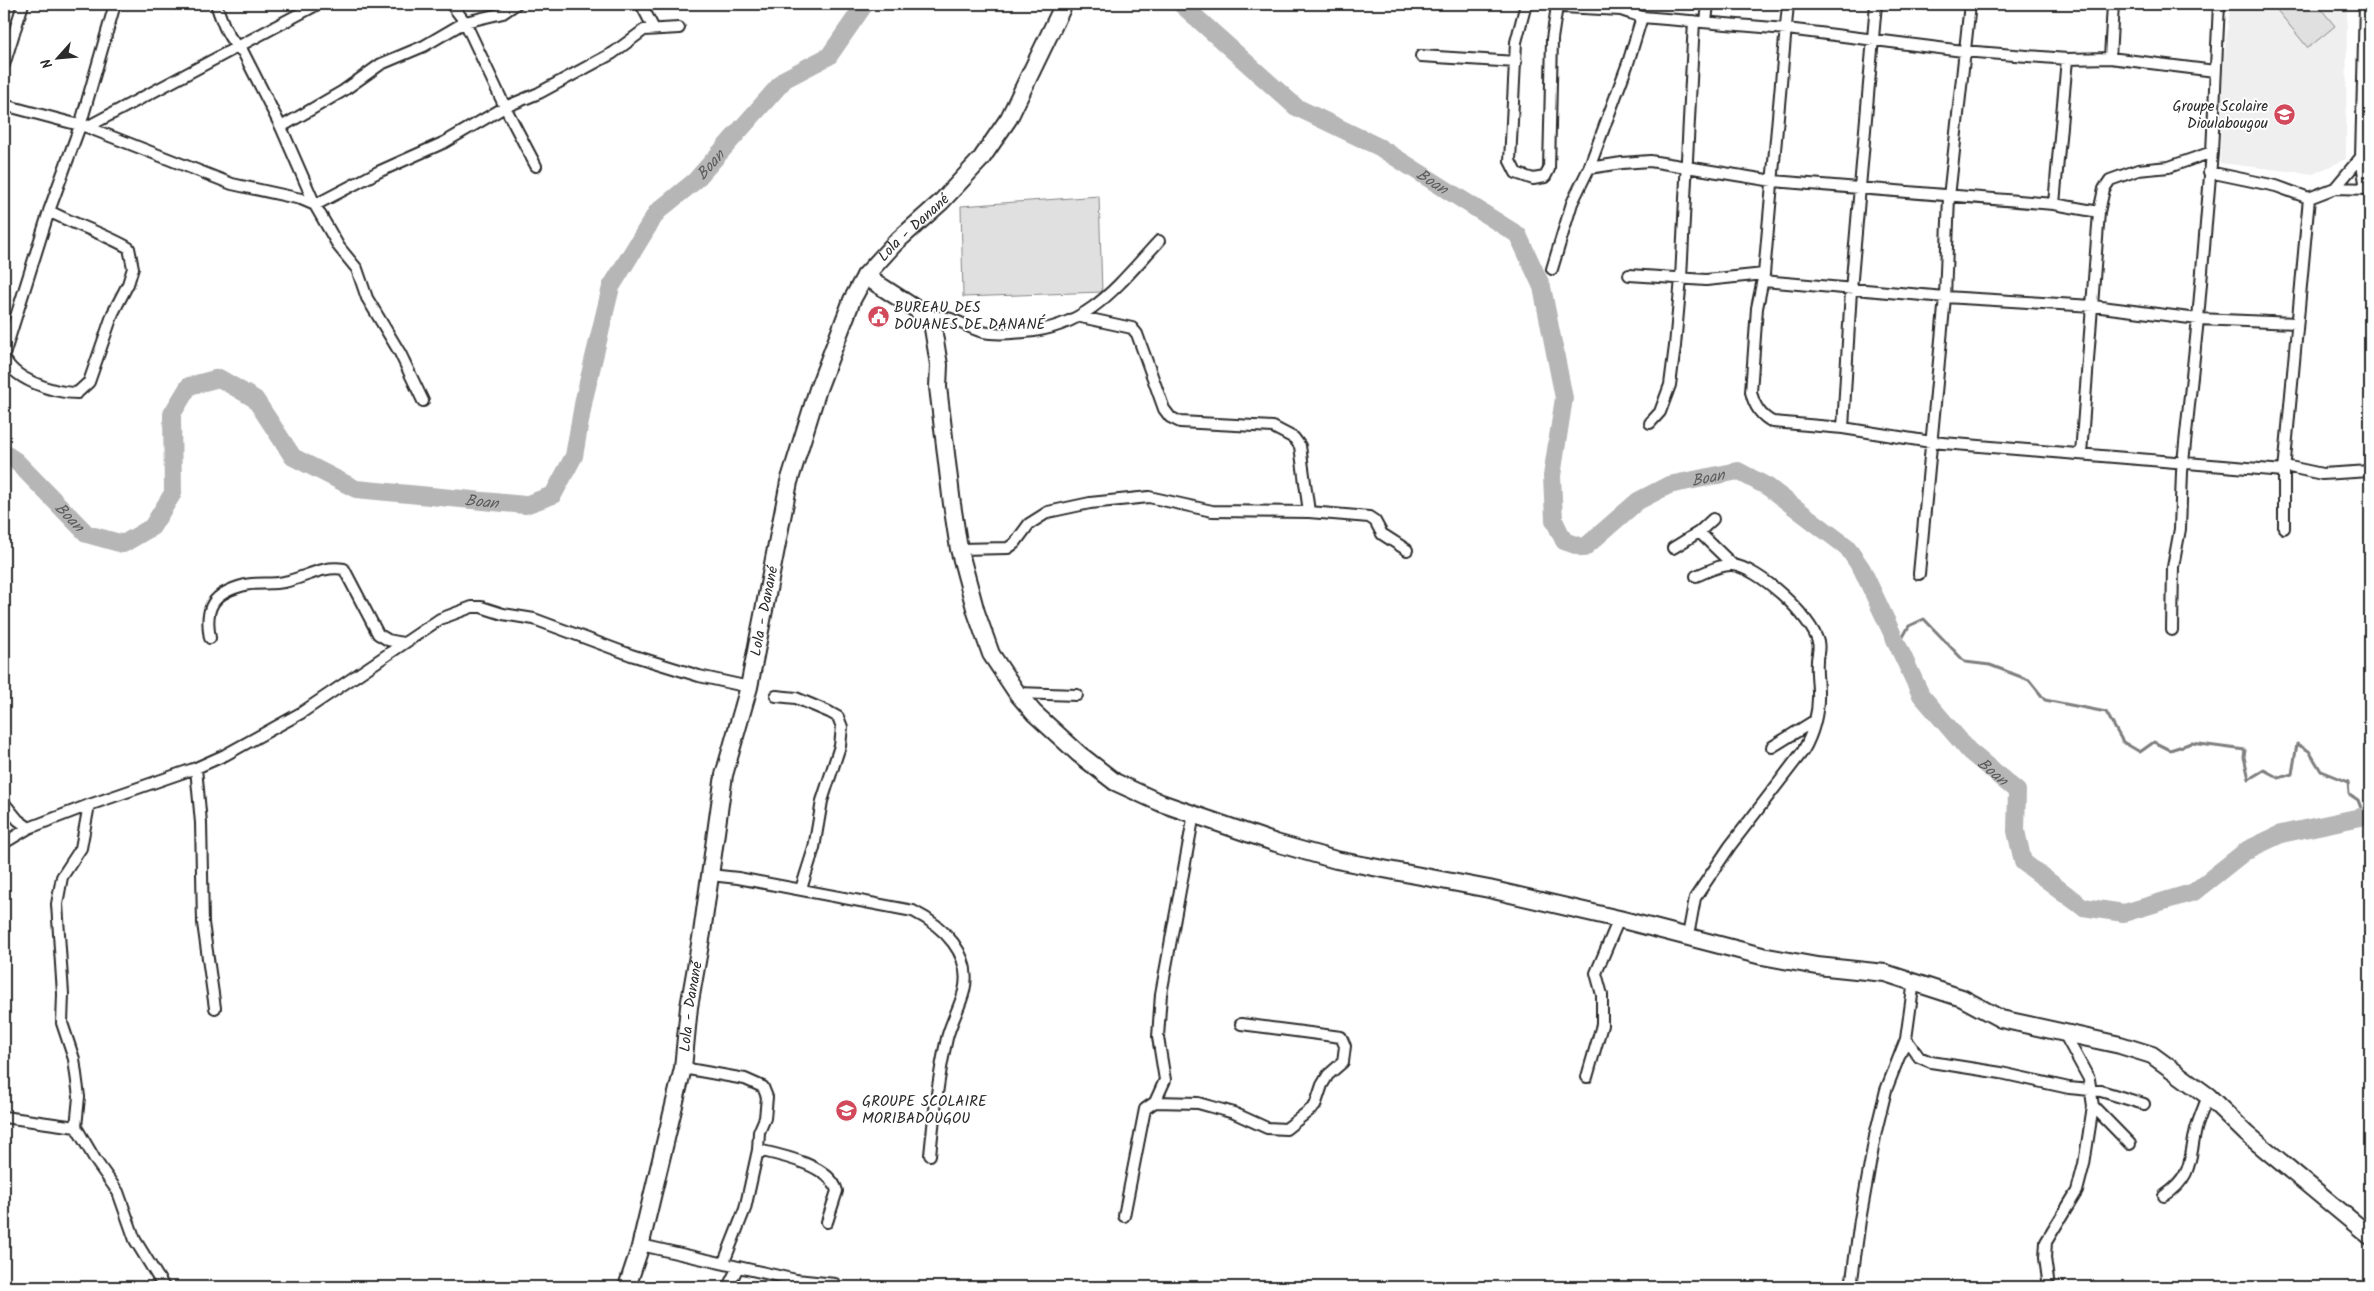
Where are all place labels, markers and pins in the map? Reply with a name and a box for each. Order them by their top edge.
place label: Groupe Scolaire Dioulabougou [2172,95,2268,136]
school or university icon: Groupe Scolaire Dioulabougou [2272,103,2296,127]
place label: BUREAU DES DOUANES DE DANANÉ [894,296,1047,337]
public building icon: BUREAU DES DOUANES DE DANANÉ [866,304,890,328]
place label: GROUPE SCOLAIRE MORIBADOUGOU [862,1090,988,1131]
school or university icon: GROUPE SCOLAIRE MORIBADOUGOU [834,1098,858,1122]

